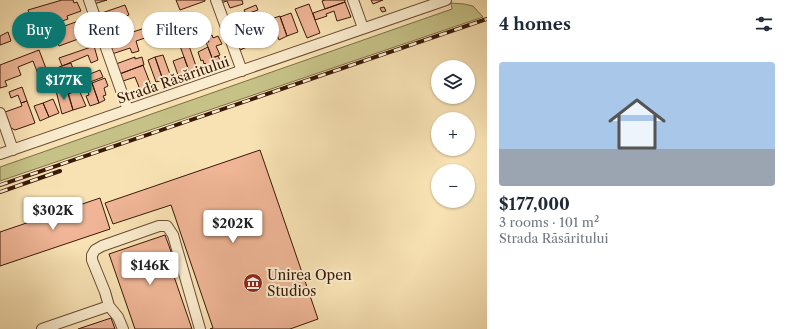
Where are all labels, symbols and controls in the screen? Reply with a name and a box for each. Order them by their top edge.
chip: Buy [12,12,66,48]
chip: Rent [74,12,134,48]
chip: Filters [142,12,212,48]
chip: New [220,12,279,48]
icon: filters [753,13,775,35]
text: 4 homes [499,14,571,34]
street label: Strada Răsăritului [114,52,232,108]
map controls [431,60,475,208]
button: layers [431,60,475,104]
pin: $177K [36,67,92,101]
text: $177K [45,72,83,88]
icon: home [601,88,673,160]
button: + [431,112,475,156]
button: − [431,164,475,208]
text: $177,000 [499,194,570,214]
pin: $302K [25,197,81,231]
text: $302K [33,202,73,218]
pin: $202K [205,210,261,244]
text: 3 rooms · 101 m² [499,214,599,230]
text: $202K [212,215,254,231]
text: Strada Răsăritului [499,230,608,246]
pin: $146K [122,252,178,286]
text: $146K [131,257,169,273]
place label: Unirea Open Studios [267,266,352,300]
museum icon: Unirea Open Studios [242,272,264,294]

